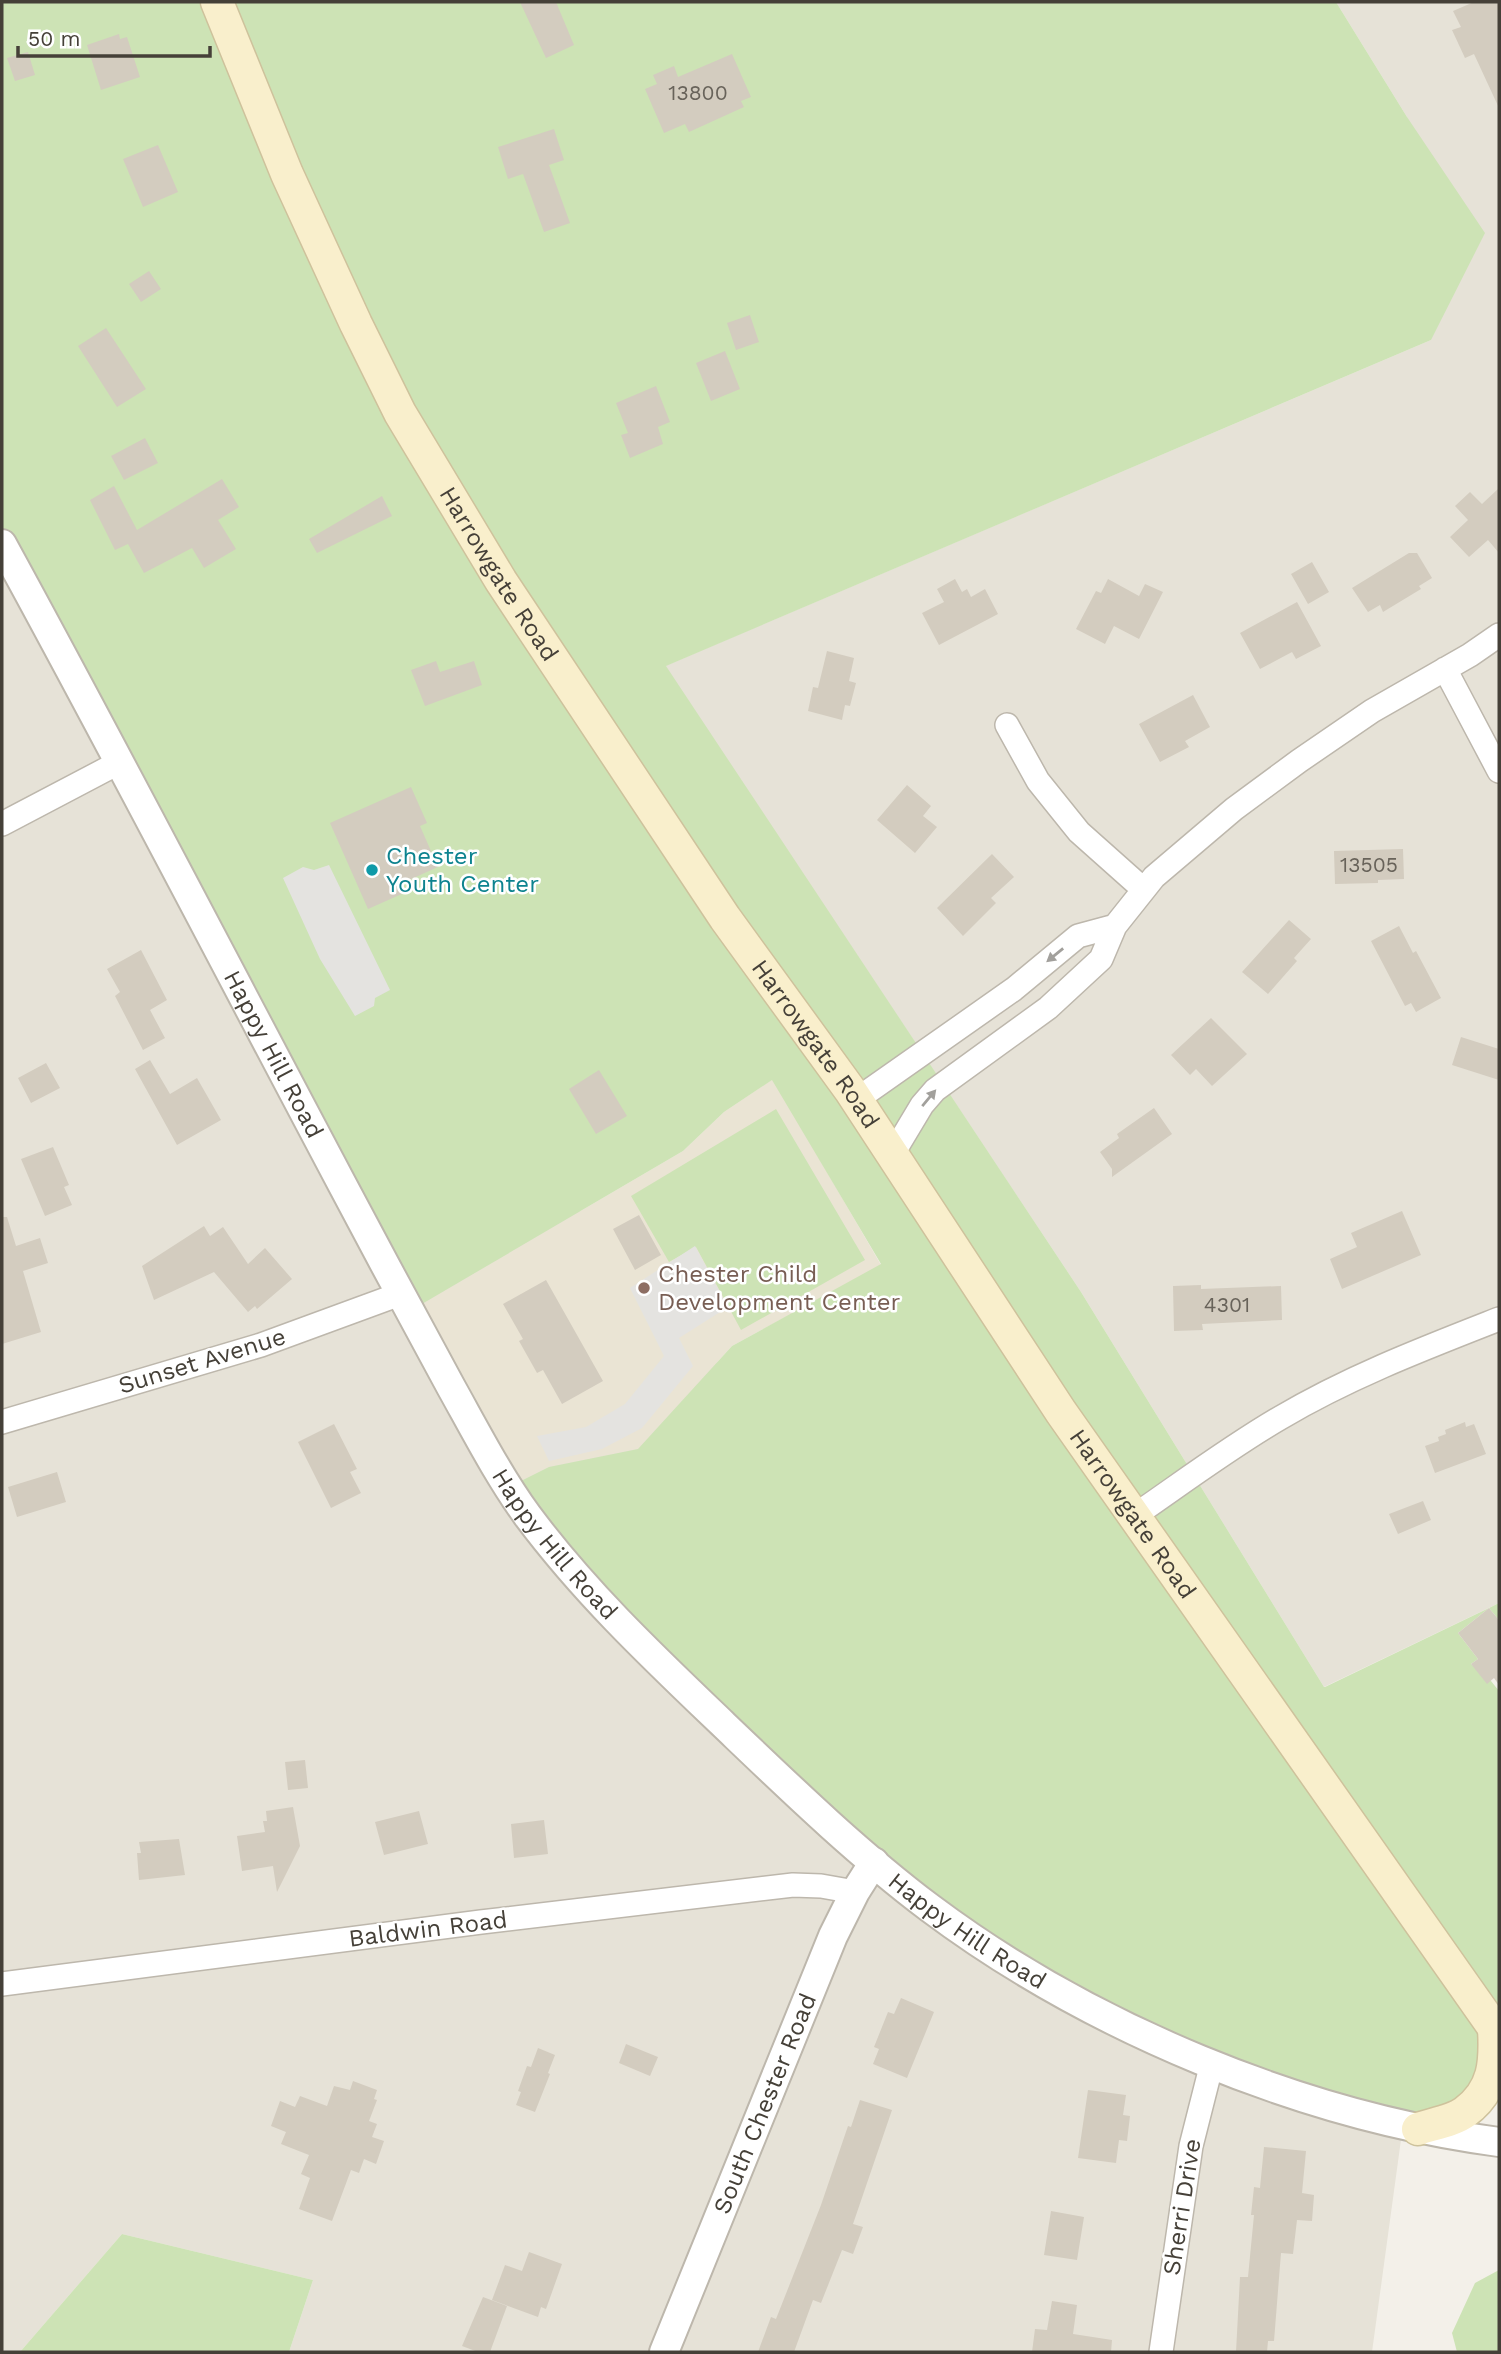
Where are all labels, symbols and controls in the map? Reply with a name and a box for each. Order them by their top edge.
scale bar [18,14,210,58]
text: 50 m [28,26,80,51]
house number: 13800 [668,80,728,105]
street label: Harrowgate Road [434,482,564,666]
place label: Chester Youth Center [386,842,539,898]
house number: 13505 [1340,852,1398,877]
marker: Chester Youth Center [364,862,380,878]
one-way arrow [1046,948,1064,963]
street label: Harrowgate Road [746,954,885,1134]
street label: Happy Hill Road [218,966,329,1143]
one-way arrow [921,1089,936,1106]
place label: Chester Child Development Center [658,1260,900,1316]
marker: Chester Child Development Center [636,1280,652,1296]
house number: 4301 [1204,1292,1250,1317]
street label: Sunset Avenue [115,1322,289,1400]
street label: Harrowgate Road [1064,1424,1202,1604]
street label: Happy Hill Road [486,1463,623,1626]
street label: Happy Hill Road [883,1867,1051,1995]
street label: Baldwin Road [347,1905,509,1953]
street label: South Chester Road [708,1989,822,2218]
street label: Sherri Drive [1157,2137,1207,2277]

